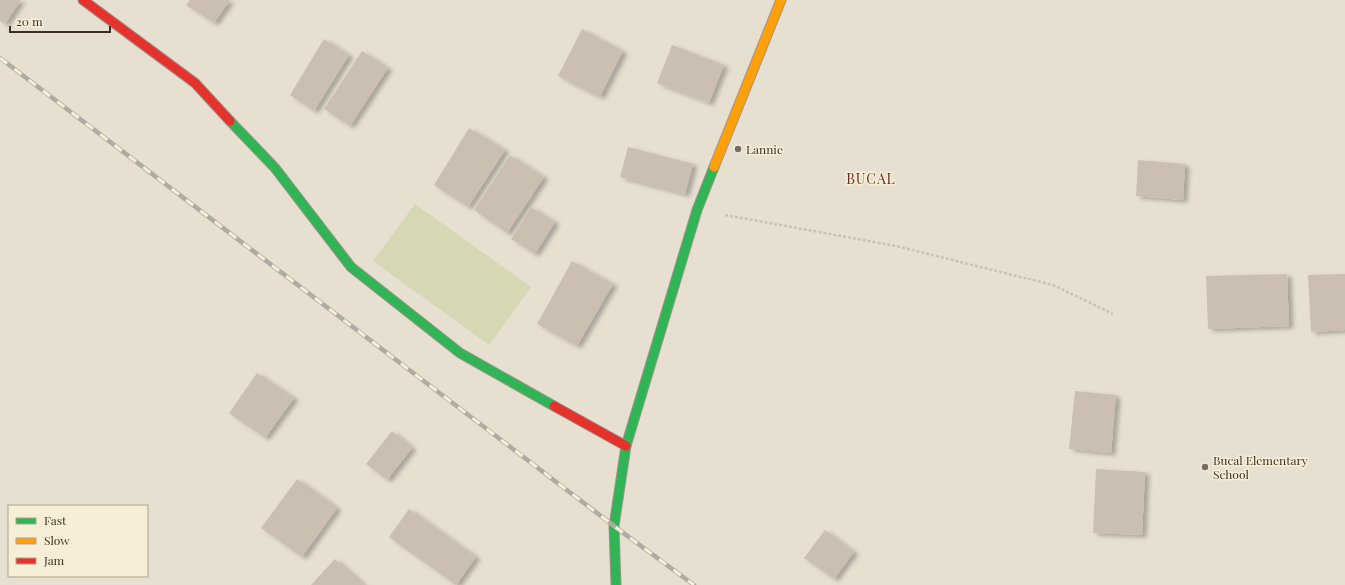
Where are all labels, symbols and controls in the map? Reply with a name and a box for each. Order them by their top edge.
scale bar [10,8,110,34]
text: 20 m [16,13,43,29]
place label: Lannie [746,141,783,157]
marker: Lannie [733,144,743,154]
district label: BUCAL [846,169,896,188]
place label: Bucal Elementary School [1213,452,1308,482]
marker: Bucal Elementary School [1200,462,1210,472]
legend [8,505,148,577]
text: Fast [44,512,67,528]
text: Slow [44,532,70,548]
text: Jam [43,552,65,568]

